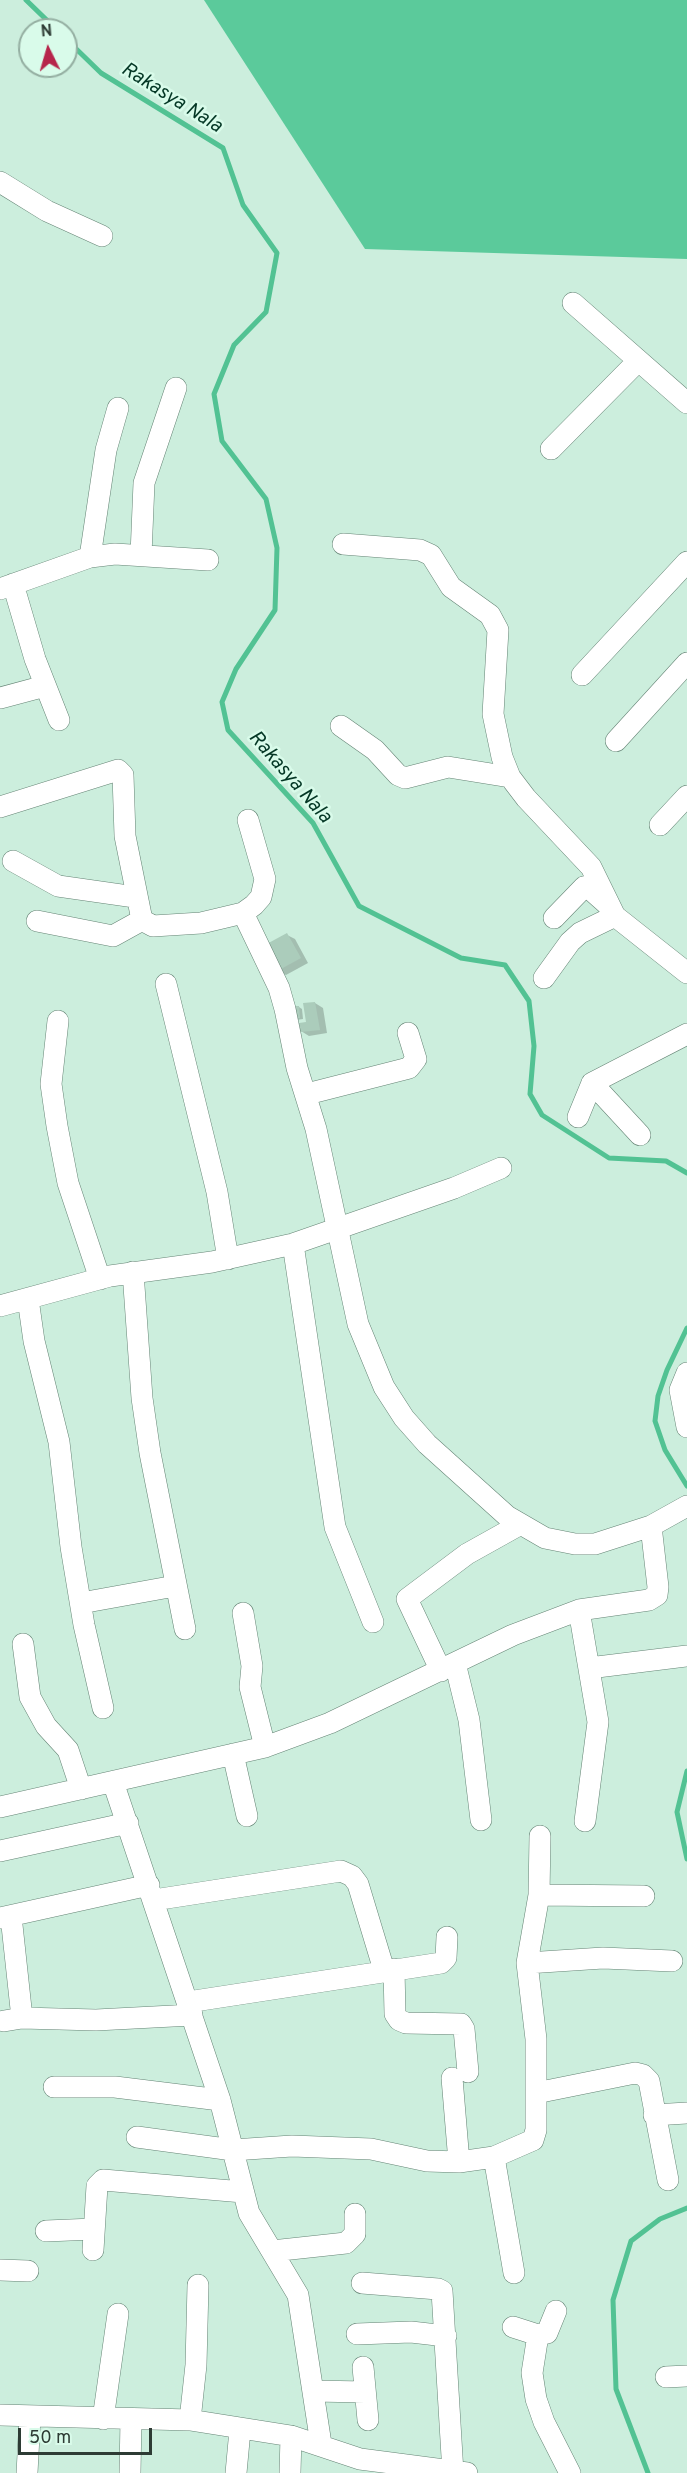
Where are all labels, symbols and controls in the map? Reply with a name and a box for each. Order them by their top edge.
north arrow [18,18,78,78]
text: N [40,22,53,43]
water label: Rakasya Nala [116,58,226,140]
water label: Rakasya Nala [242,727,336,829]
scale bar [21,2416,154,2454]
text: 50 m [29,2427,71,2450]

